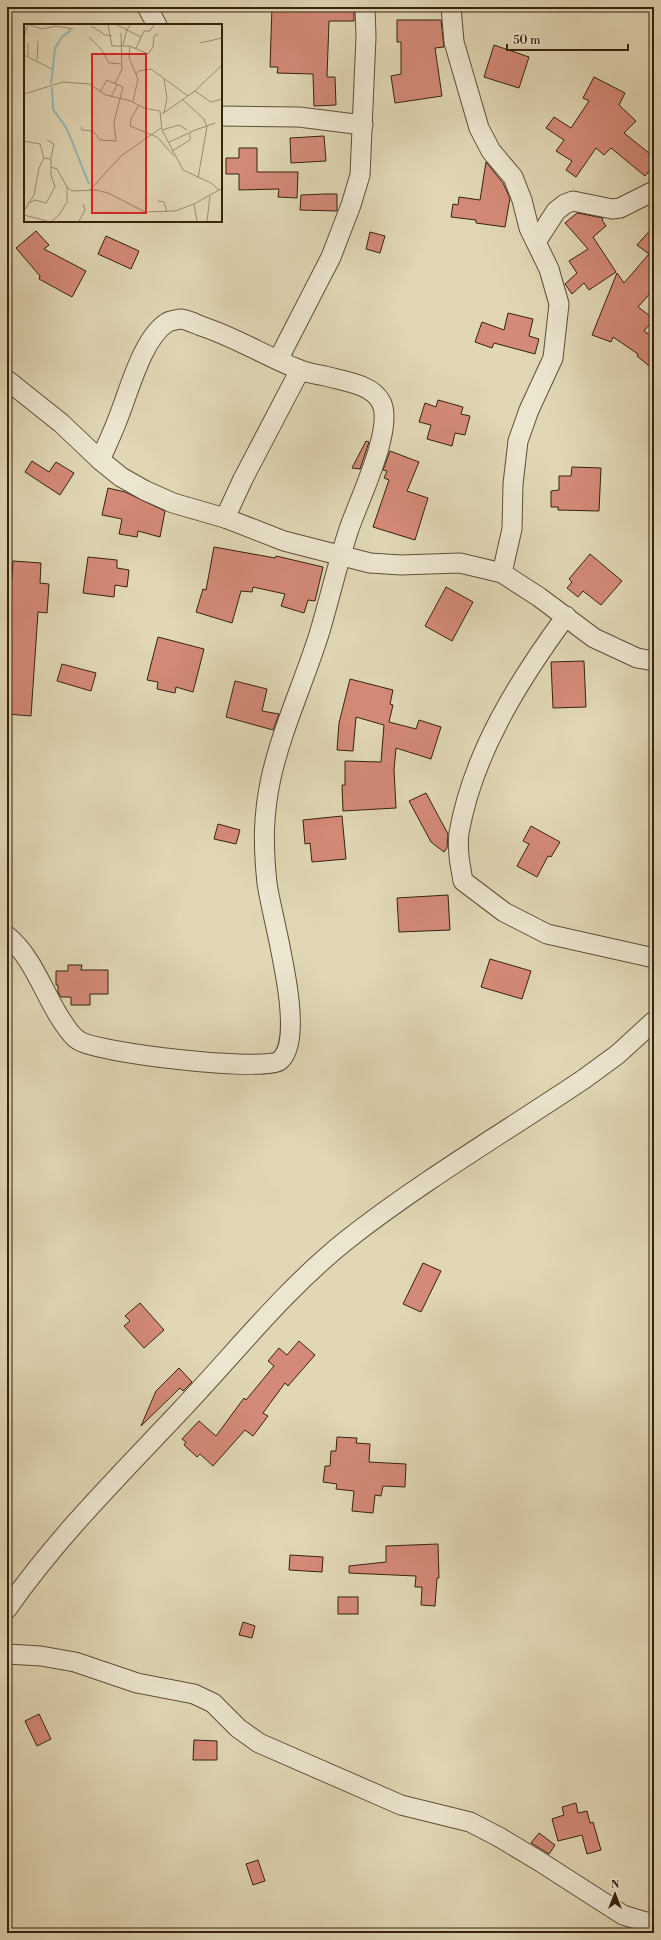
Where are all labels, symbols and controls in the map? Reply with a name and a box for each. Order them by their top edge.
inset map [24,24,222,222]
scale bar [507,26,628,52]
text: 50 m [513,33,541,48]
north arrow [595,1874,635,1914]
text: N [611,1878,620,1892]

